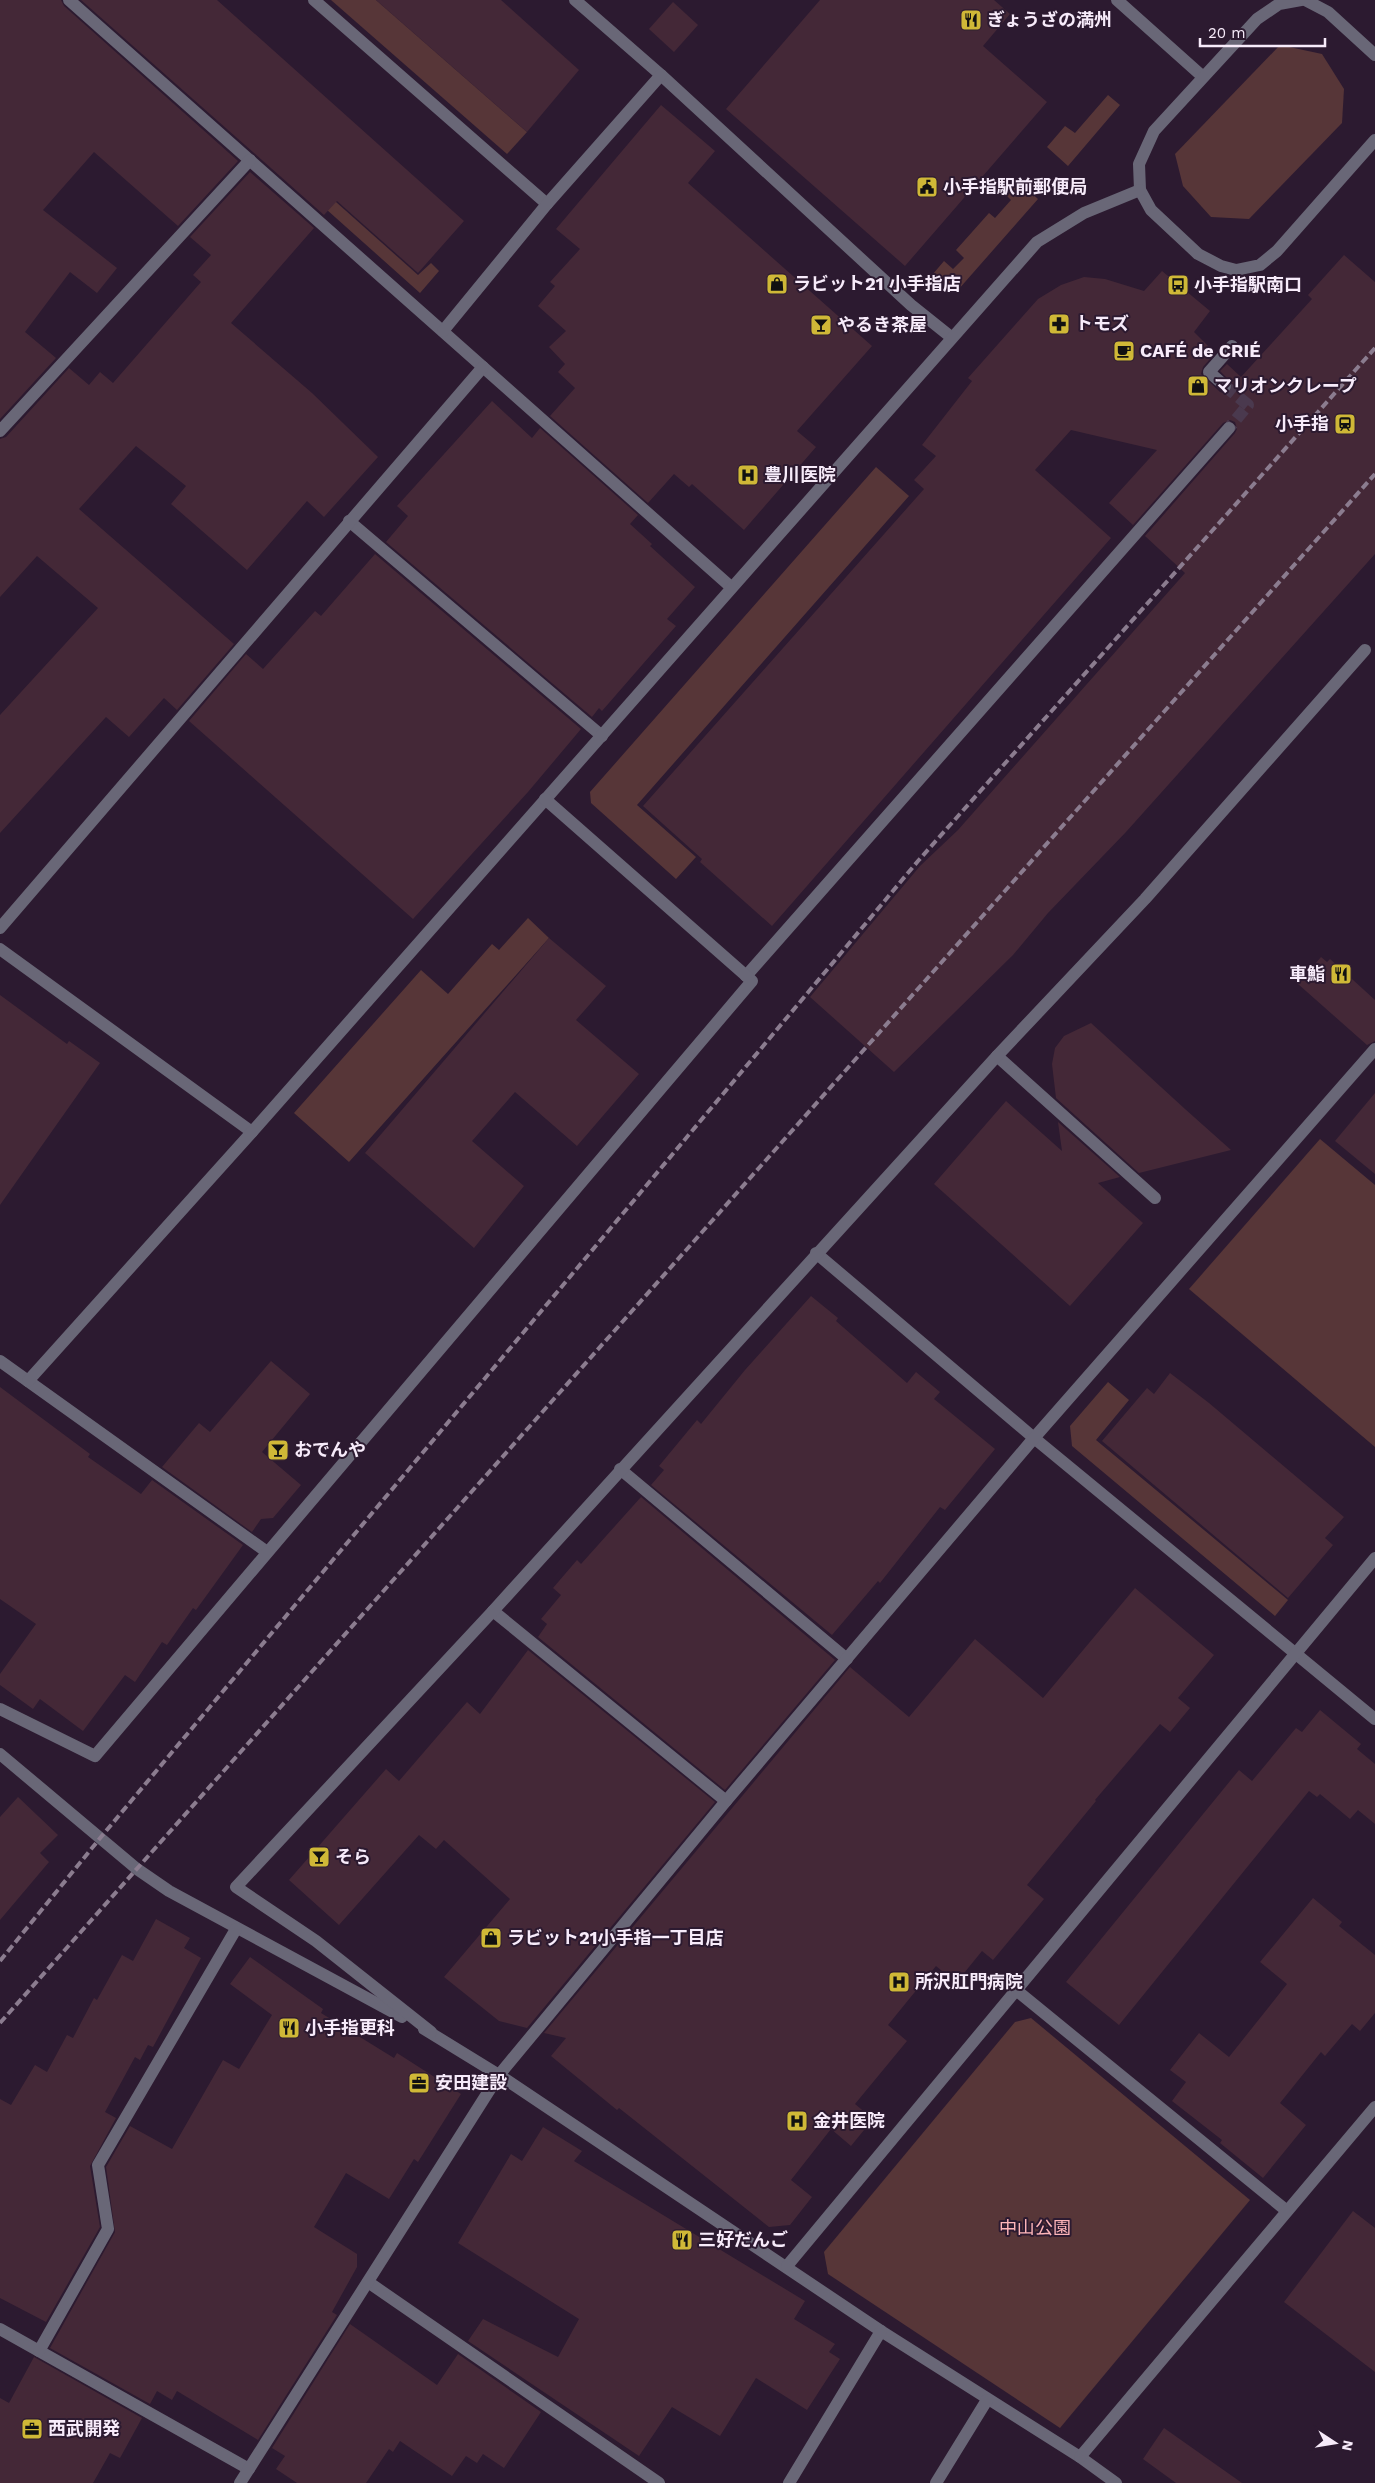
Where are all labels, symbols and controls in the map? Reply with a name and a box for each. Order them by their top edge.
restaurant icon: ぎょうざの満州 [959,8,983,32]
place label: ぎょうざの満州 [987,9,1112,30]
scale bar [1200,15,1325,47]
text: 20 m [1208,24,1246,42]
public building icon: 小手指駅前郵便局 [915,175,939,199]
place label: 小手指駅前郵便局 [943,176,1087,197]
shop icon: ラビット21 小手指店 [765,272,789,296]
place label: ラビット21 小手指店 [793,273,961,294]
bus stop icon: 小手指駅南口 [1166,273,1190,297]
place label: 小手指駅南口 [1194,274,1302,295]
pharmacy icon: トモズ [1047,312,1071,336]
bar icon: やるき茶屋 [809,313,833,337]
place label: トモズ [1075,313,1129,334]
place label: やるき茶屋 [837,314,927,335]
cafe icon: CAFÉ de CRIÉ [1112,339,1136,363]
place label: CAFÉ de CRIÉ [1140,340,1261,361]
shop icon: マリオンクレープ [1186,374,1210,398]
place label: マリオンクレープ [1214,375,1357,396]
station icon: 小手指 [1333,412,1357,436]
place label: 小手指 [1275,413,1329,434]
hospital icon: 豊川医院 [736,463,760,487]
place label: 豊川医院 [764,464,836,485]
restaurant icon: 車鮨 [1329,962,1353,986]
place label: 車鮨 [1289,963,1325,984]
bar icon: おでんや [266,1438,290,1462]
place label: おでんや [294,1439,366,1460]
bar icon: そら [307,1845,331,1869]
place label: そら [335,1846,371,1867]
shop icon: ラビット21小手指一丁目店 [479,1926,503,1950]
place label: ラビット21小手指一丁目店 [507,1927,724,1948]
hospital icon: 所沢肛門病院 [887,1970,911,1994]
place label: 所沢肛門病院 [915,1971,1023,1992]
restaurant icon: 小手指更科 [277,2016,301,2040]
place label: 小手指更科 [305,2017,395,2038]
office icon: 安田建設 [407,2071,431,2095]
place label: 安田建設 [435,2072,507,2093]
hospital icon: 金井医院 [785,2109,809,2133]
place label: 金井医院 [813,2110,885,2131]
park label: 中山公園 [999,2217,1071,2238]
restaurant icon: 三好だんご [670,2228,694,2252]
place label: 三好だんご [698,2229,788,2250]
office icon: 西武開発 [20,2417,44,2441]
place label: 西武開発 [48,2418,120,2439]
north arrow [1310,2418,1360,2468]
text: N [1339,2439,1357,2452]

